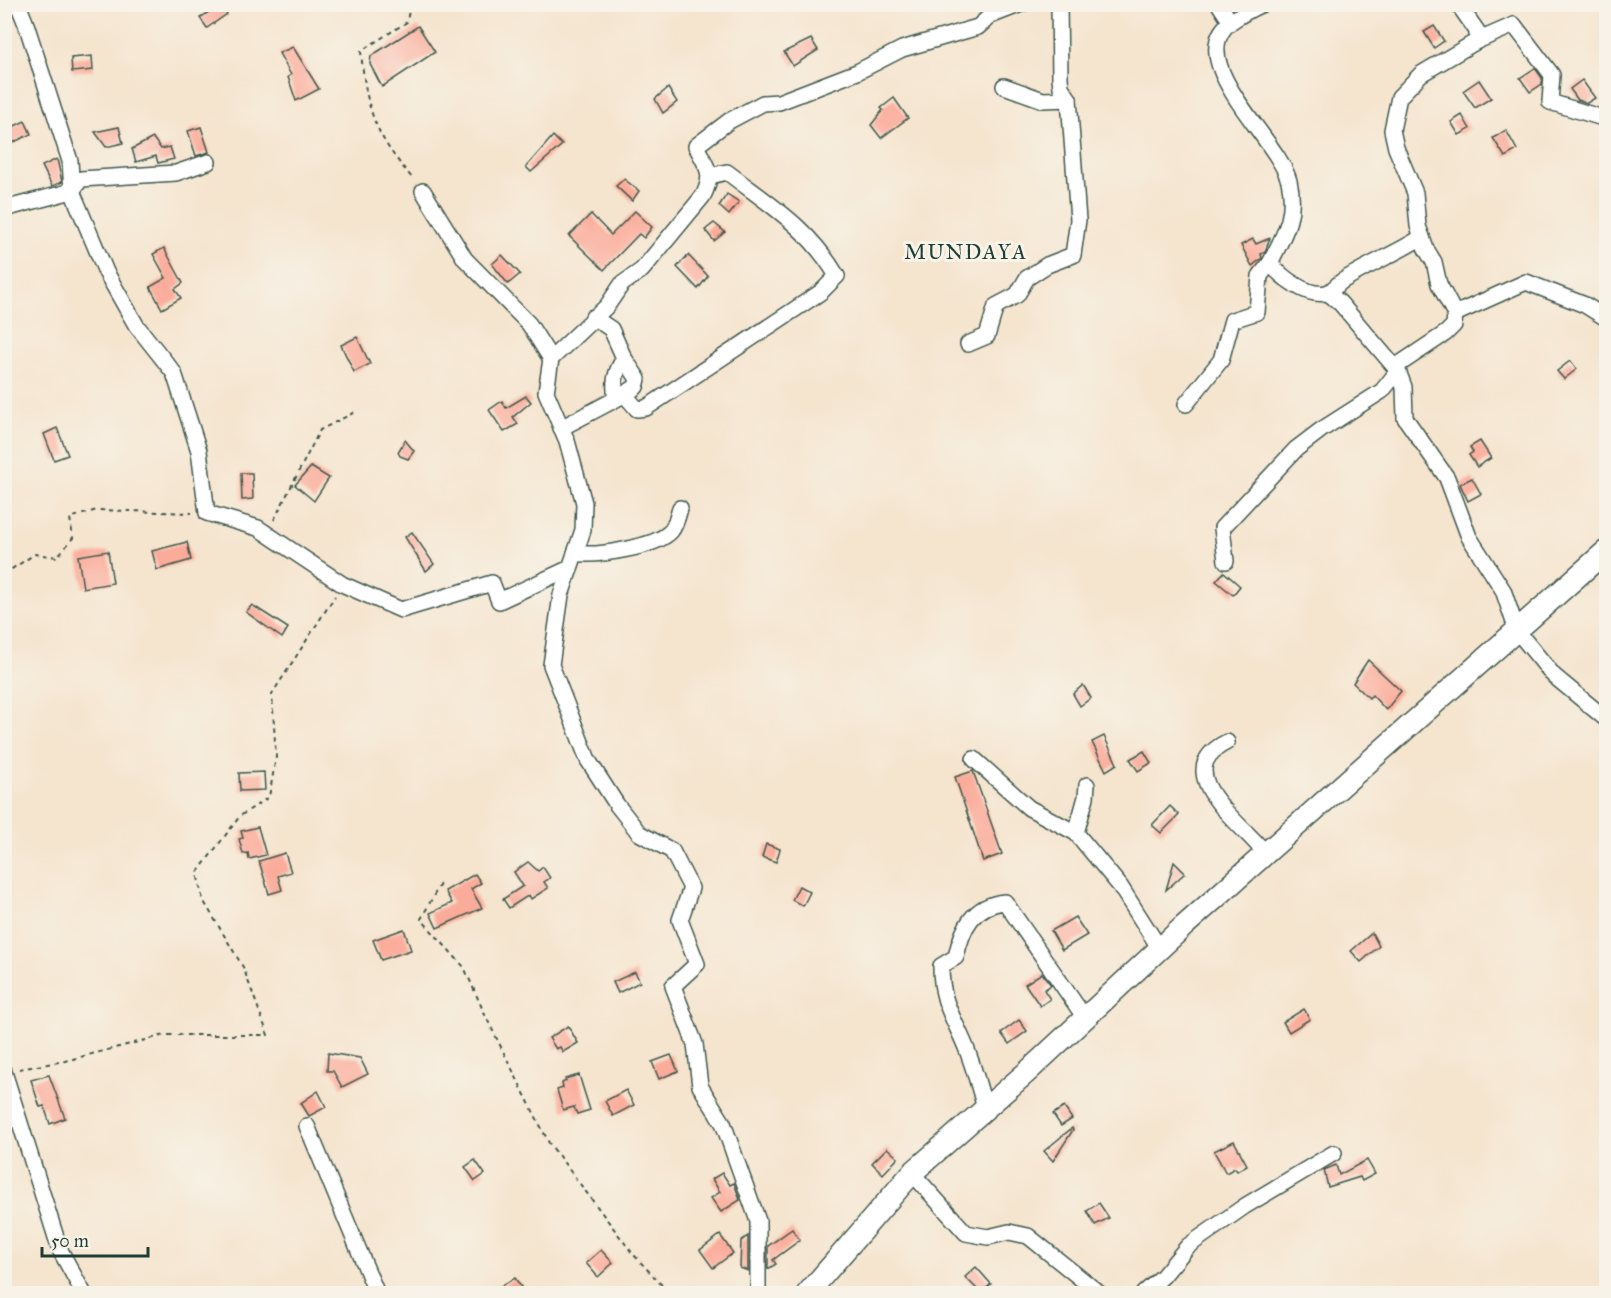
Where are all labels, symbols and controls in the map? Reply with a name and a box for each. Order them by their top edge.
district label: MUNDAYA [904,239,1028,265]
scale bar [42,1220,148,1258]
text: 50 m [51,1230,89,1252]

